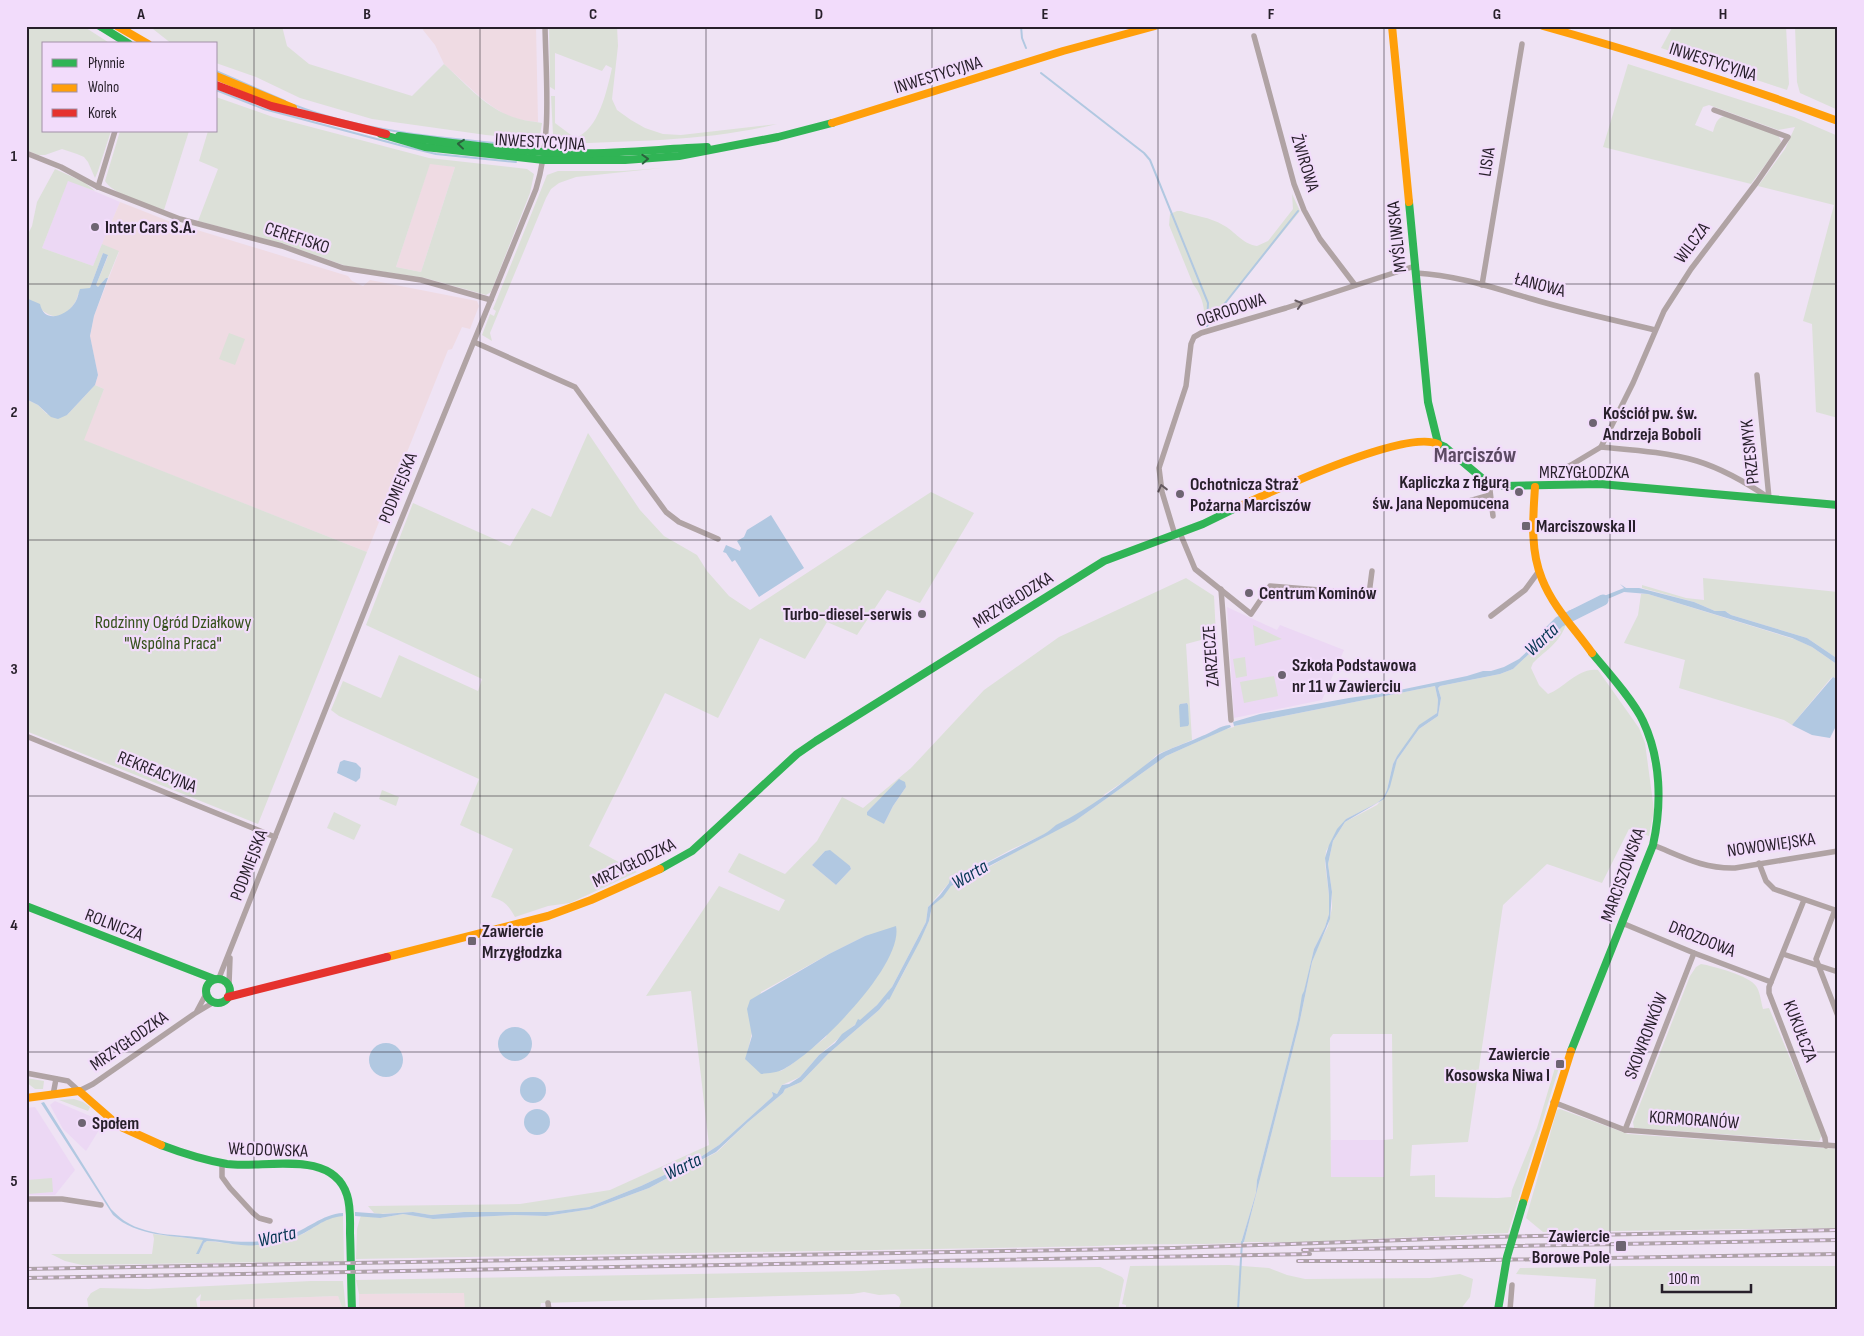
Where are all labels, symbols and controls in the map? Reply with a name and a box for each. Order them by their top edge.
text: A [136,5,145,24]
text: B [363,5,371,24]
text: C [589,5,597,24]
text: D [815,5,823,24]
text: E [1042,5,1049,24]
text: F [1268,5,1275,24]
text: G [1493,5,1501,24]
text: H [1719,5,1727,24]
street label: INWESTYCYJNA [1667,38,1760,86]
legend [42,42,218,132]
street label: INWESTYCYJNA [892,52,985,98]
text: Płynnie [88,54,125,73]
text: Wolno [88,78,119,97]
text: Korek [88,104,117,123]
street label: INWESTYCYJNA [494,129,586,155]
street label: ŻWIROWA [1286,132,1324,194]
one-way arrow [457,139,465,150]
street label: LISIA [1474,146,1500,178]
text: 1 [11,147,18,166]
one-way arrow [641,153,649,164]
street label: MYŚLIWSKA [1383,200,1411,274]
place label: Inter Cars S.A. [105,217,196,238]
street label: CEREFISKO [262,218,332,258]
street label: WILCZA [1670,218,1714,268]
marker: Inter Cars S.A. [89,221,101,233]
street label: ŁANOWA [1511,268,1568,302]
street label: OGRODOWA [1194,288,1269,332]
one-way arrow [1294,299,1303,309]
text: 2 [10,403,18,422]
place label: Kościół pw. św. Andrzeja Boboli [1602,403,1701,445]
marker: Kościół pw. św. Andrzeja Boboli [1587,417,1599,429]
street label: PRZESMYK [1736,418,1764,485]
district label: Marciszów [1434,442,1516,469]
street label: PODMIEJSKA [374,449,422,526]
street label: MRZYGŁODZKA [1539,462,1629,483]
place label: Kapliczka z figurą św. Jana Nepomucena [1372,472,1509,514]
place label: Ochotnicza Straż Pożarna Marciszów [1190,474,1311,516]
one-way arrow [1157,484,1168,493]
marker: Kapliczka z figurą św. Jana Nepomucena [1513,486,1525,498]
marker: Ochotnicza Straż Pożarna Marciszów [1174,488,1186,500]
place label: Marciszowska II [1536,516,1636,537]
marker: Marciszowska II [1520,520,1532,532]
street label: MRZYGŁODZKA [969,567,1057,633]
place label: Centrum Kominów [1259,583,1377,604]
marker: Centrum Kominów [1243,587,1255,599]
place label: Turbo-diesel-serwis [783,604,912,625]
marker: Turbo-diesel-serwis [916,608,928,620]
park label: Rodzinny Ogród Działkowy "Wspólna Praca" [95,612,251,654]
water label: Warta [1520,618,1564,661]
street label: ZARZECZE [1198,624,1224,688]
place label: Szkoła Podstawowa nr 11 w Zawierciu [1292,655,1416,697]
text: 3 [10,660,18,679]
marker: Szkoła Podstawowa nr 11 w Zawierciu [1276,669,1288,681]
street label: REKREACYJNA [114,747,200,797]
street label: MARCISZOWSKA [1596,825,1650,925]
street label: PODMIEJSKA [226,826,272,903]
street label: NOWOWIEJSKA [1726,828,1816,862]
street label: MRZYGŁODZKA [589,834,679,892]
water label: Warta [948,855,993,895]
street label: ROLNICZA [82,904,146,946]
text: 4 [10,916,18,935]
street label: DROZDOWA [1666,916,1739,962]
place label: Zawiercie Mrzygłodzka [482,921,562,963]
marker: Zawiercie Mrzygłodzka [466,935,478,947]
street label: SKOWRONKÓW [1620,990,1672,1082]
street label: KUKUŁCZA [1779,997,1821,1065]
street label: MRZYGŁODZKA [86,1006,172,1075]
place label: Zawiercie Kosowska Niwa I [1445,1044,1550,1086]
marker: Zawiercie Kosowska Niwa I [1554,1058,1566,1070]
street label: KORMORANÓW [1648,1106,1740,1134]
place label: Społem [92,1113,139,1134]
marker: Społem [76,1117,88,1129]
street label: WŁODOWSKA [228,1138,309,1162]
water label: Warta [661,1148,706,1186]
text: 5 [10,1172,18,1191]
water label: Warta [256,1221,299,1253]
place label: Zawiercie Borowe Pole [1532,1226,1610,1268]
marker: Zawiercie Borowe Pole [1614,1239,1628,1253]
scale bar [1662,1261,1750,1293]
text: 100 m [1669,1270,1700,1289]

